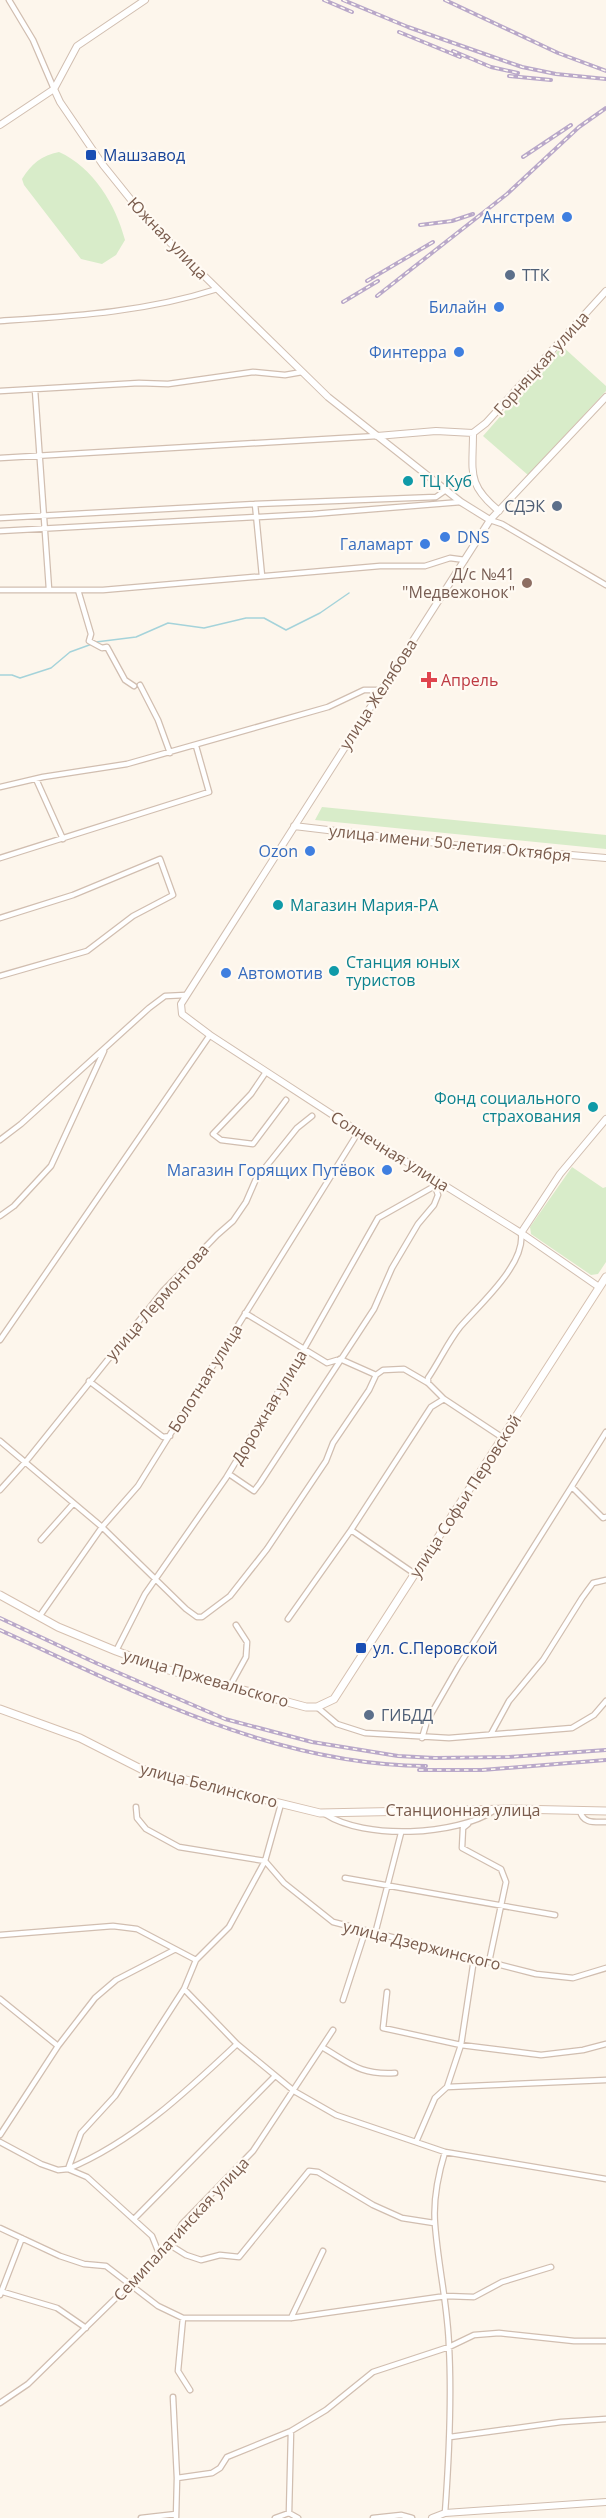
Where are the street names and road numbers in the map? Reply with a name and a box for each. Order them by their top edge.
street label: Южная улица [123,192,213,284]
street label: Горняцкая улица [488,306,594,420]
street label: улица Желябова [334,634,422,754]
street label: улица имени 50-летия Октября [328,819,572,867]
street label: Солнечная улица [327,1106,453,1196]
street label: улица Лермонтова [100,1239,214,1365]
street label: Болотная улица [163,1320,247,1436]
street label: Дорожная улица [226,1346,312,1468]
street label: улица Софьи Перовской [404,1410,526,1582]
street label: улица Пржевальского [121,1644,291,1712]
street label: улица Белинского [138,1757,280,1813]
street label: Станционная улица [386,1799,540,1821]
street label: улица Дзержинского [341,1915,503,1975]
street label: Семипалатинская улица [108,2152,254,2306]

